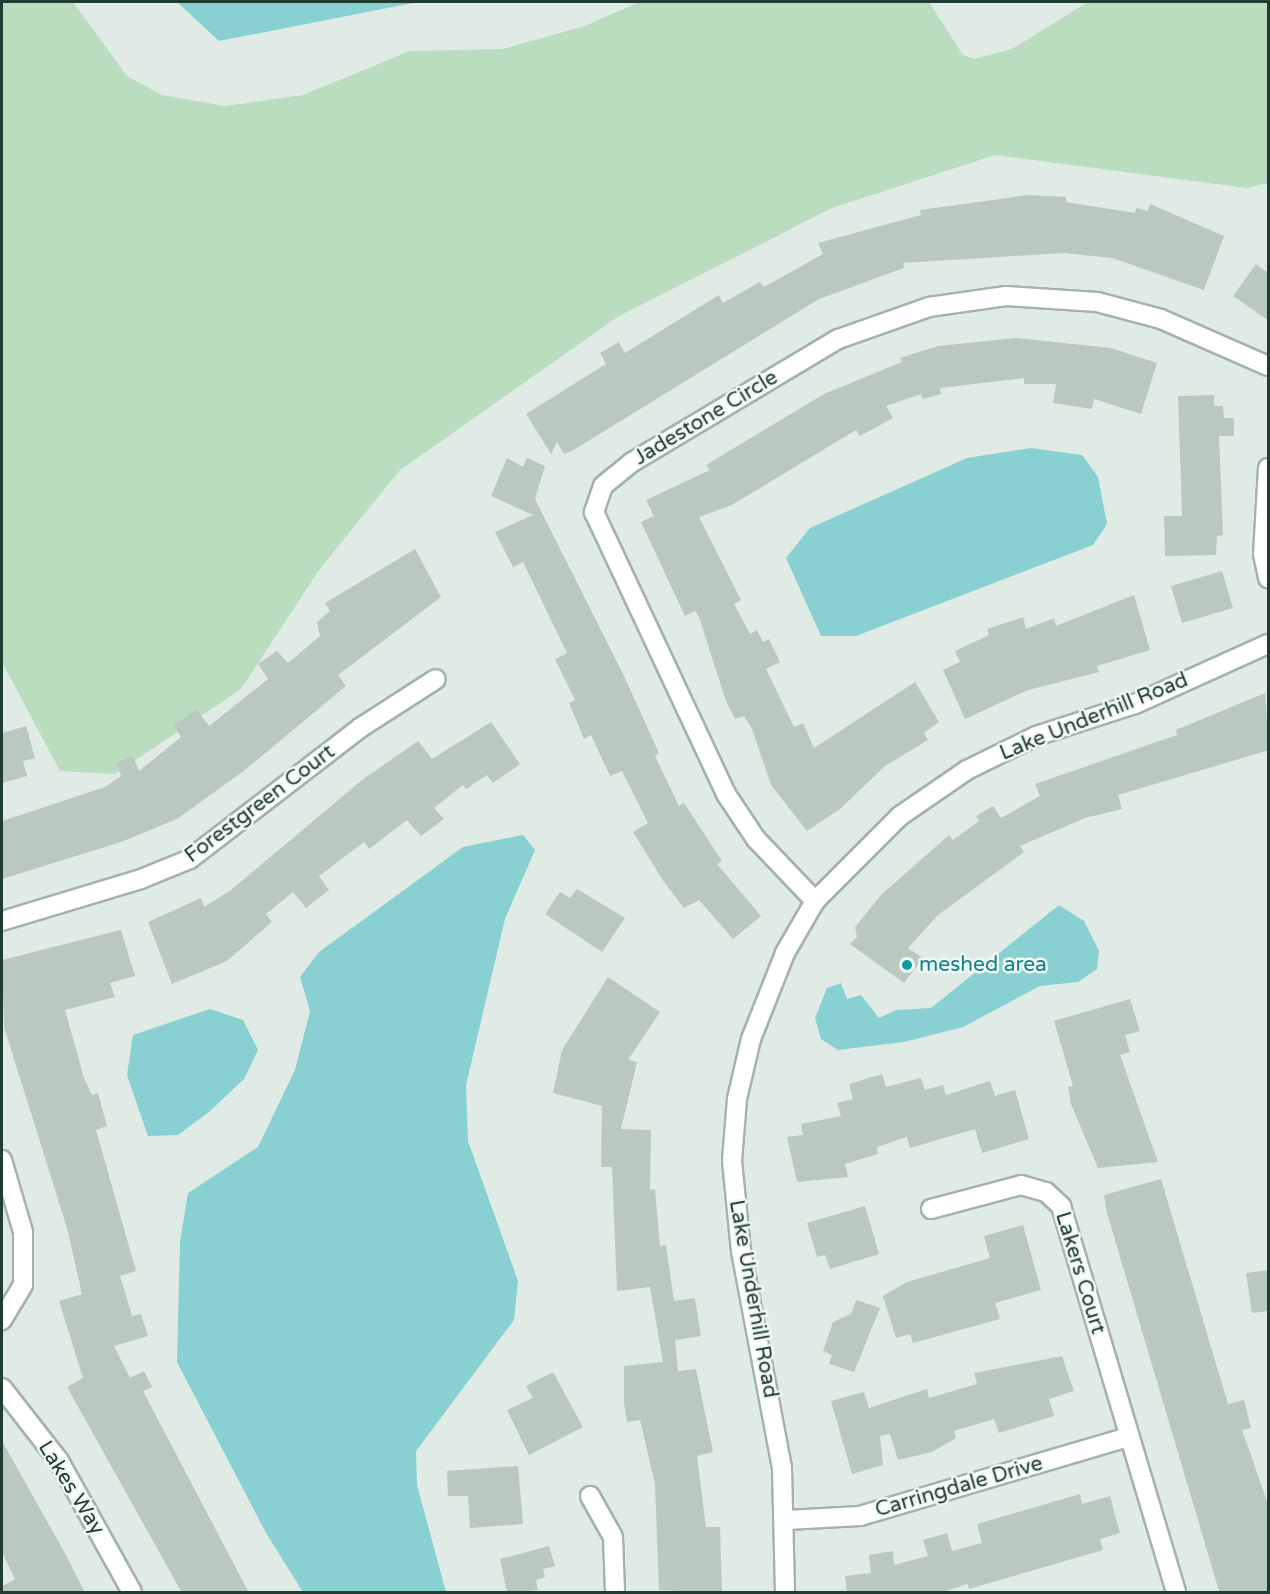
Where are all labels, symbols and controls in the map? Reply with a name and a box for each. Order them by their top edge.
street label: Jadestone Circle [629,365,783,471]
street label: Lake Underhill Road [996,668,1192,766]
street label: Forestgreen Court [180,739,340,869]
place label: meshed area [919,952,1047,978]
marker: meshed area [900,958,914,972]
street label: Lake Underhill Road [723,1198,783,1400]
street label: Lakers Court [1049,1209,1111,1337]
street label: Lakes Way [32,1436,110,1540]
street label: Carringdale Drive [872,1451,1046,1523]

